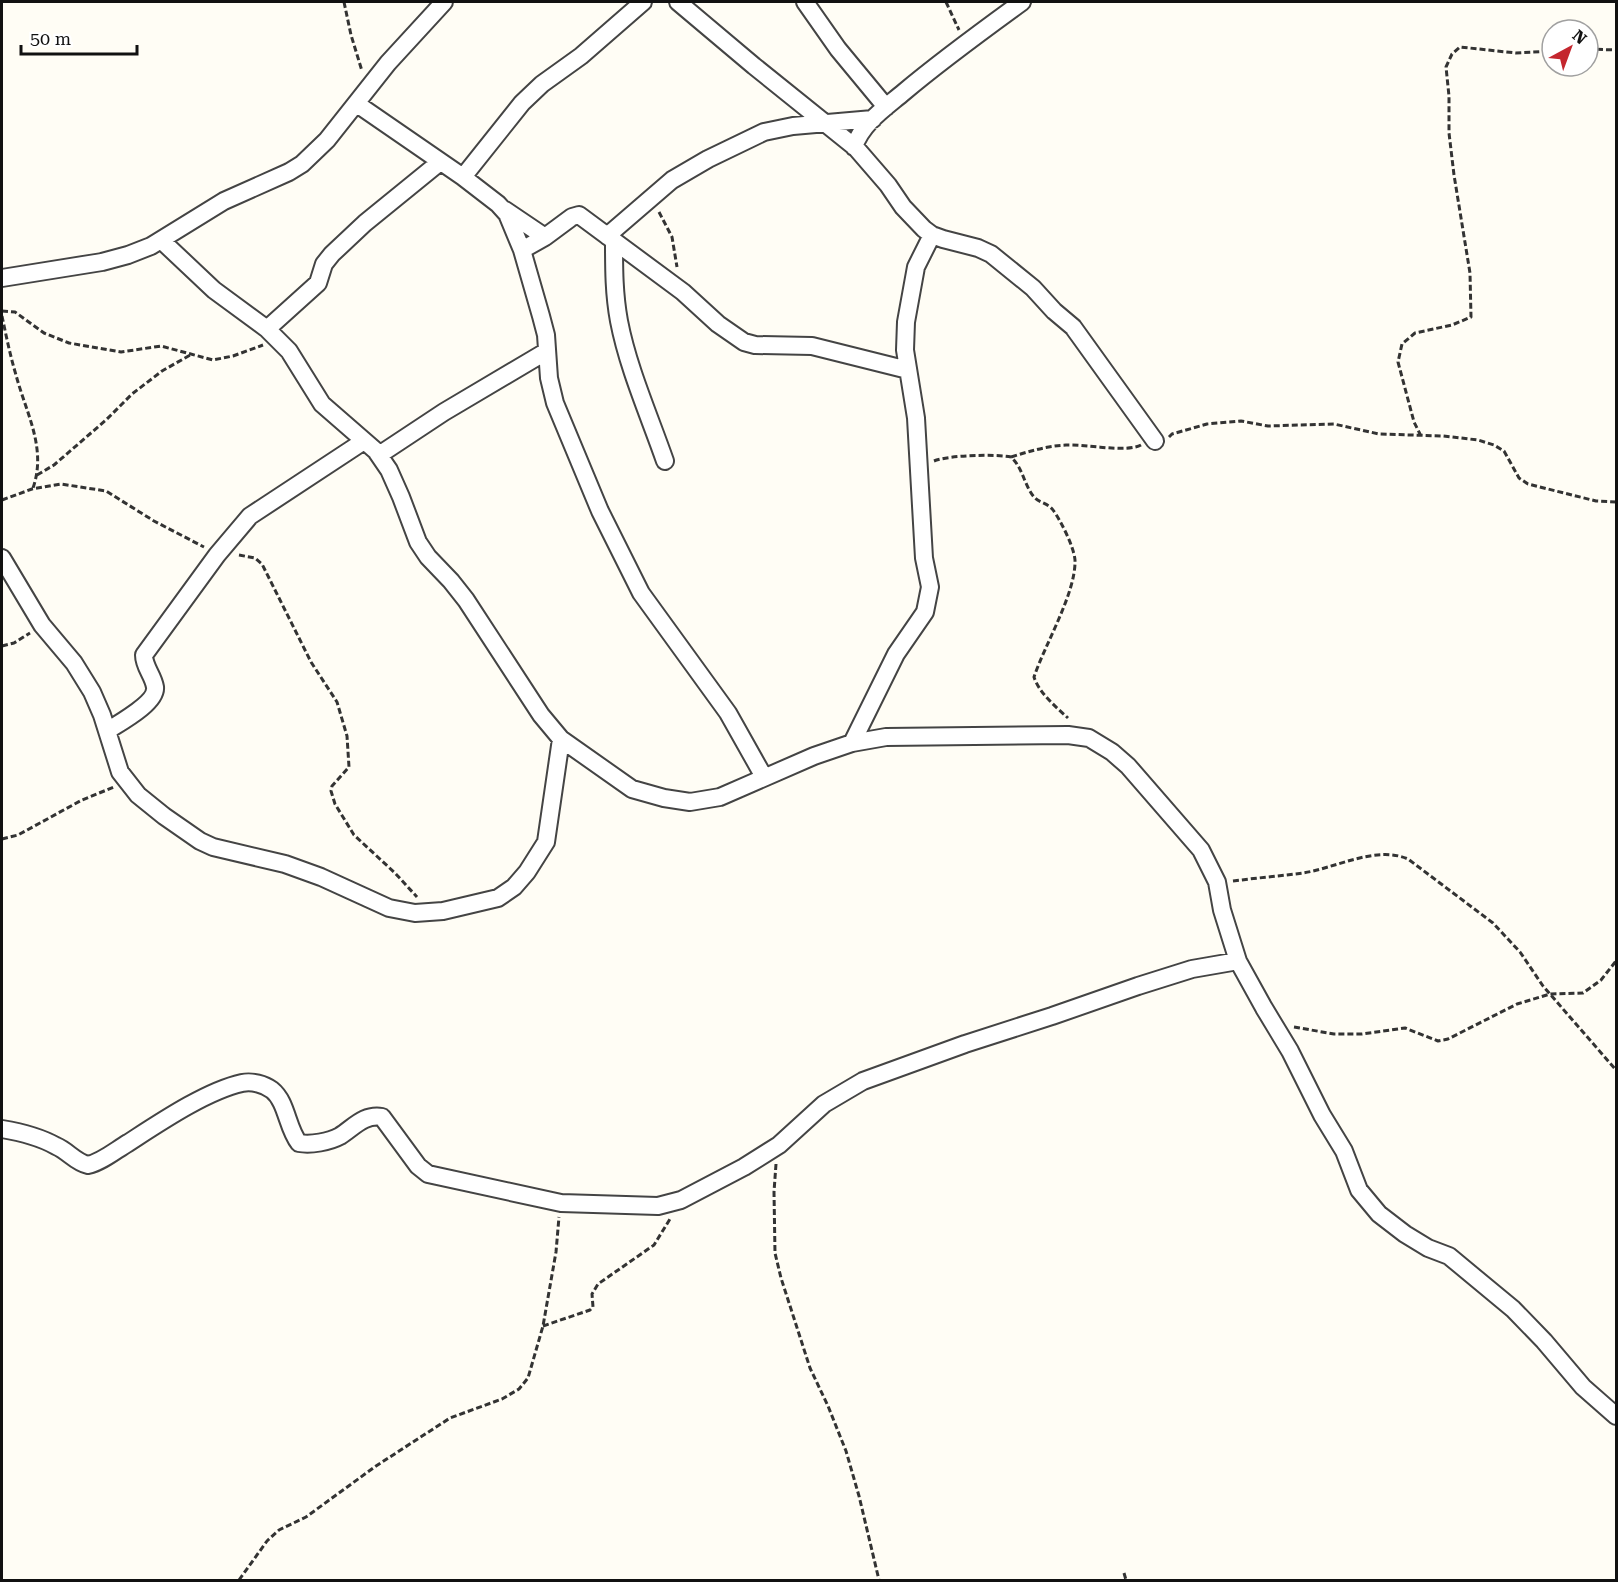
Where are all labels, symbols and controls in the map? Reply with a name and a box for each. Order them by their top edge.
scale bar [21,18,136,56]
north arrow [1540,18,1600,78]
text: N [1569,26,1590,48]
text: 50 m [30,28,71,49]

